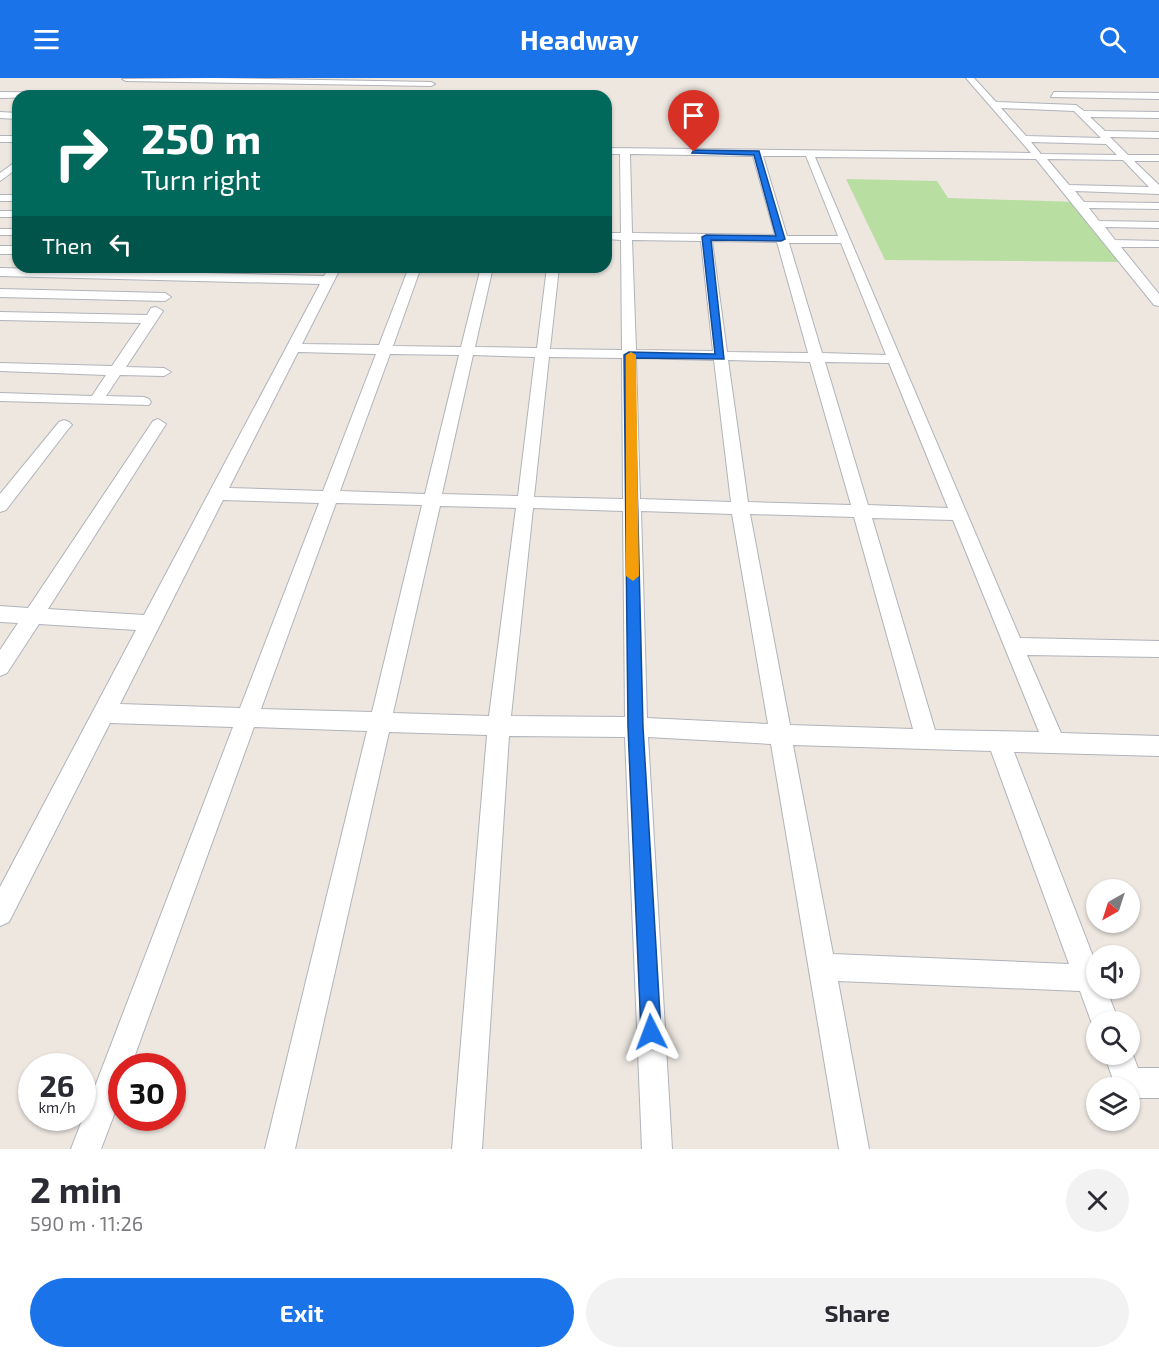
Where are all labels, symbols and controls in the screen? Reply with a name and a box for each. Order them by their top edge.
icon: menu [30,23,63,56]
text: Headway [520,23,639,55]
icon: search [1096,23,1129,56]
pin [668,90,719,152]
icon: arrive [677,99,710,132]
text: 250 m [141,112,261,162]
icon: right [42,114,120,192]
text: Turn right [141,163,261,195]
icon: left [104,228,137,261]
text: Then [42,232,92,258]
north arrow [1086,879,1140,933]
map controls [1086,879,1140,1131]
button: sound [1086,945,1140,999]
position arrow [619,1000,683,1064]
button: search [1086,1011,1140,1065]
speed limit sign: 30 [108,1053,186,1131]
text: 26 [39,1067,75,1103]
button: layers [1086,1077,1140,1131]
text: km/h [38,1098,76,1116]
text: 2 min [30,1167,122,1210]
button: close [1066,1169,1129,1232]
text: 590 m · 11:26 [30,1211,143,1235]
button: Exit [30,1278,574,1347]
button: Share [586,1278,1129,1347]

